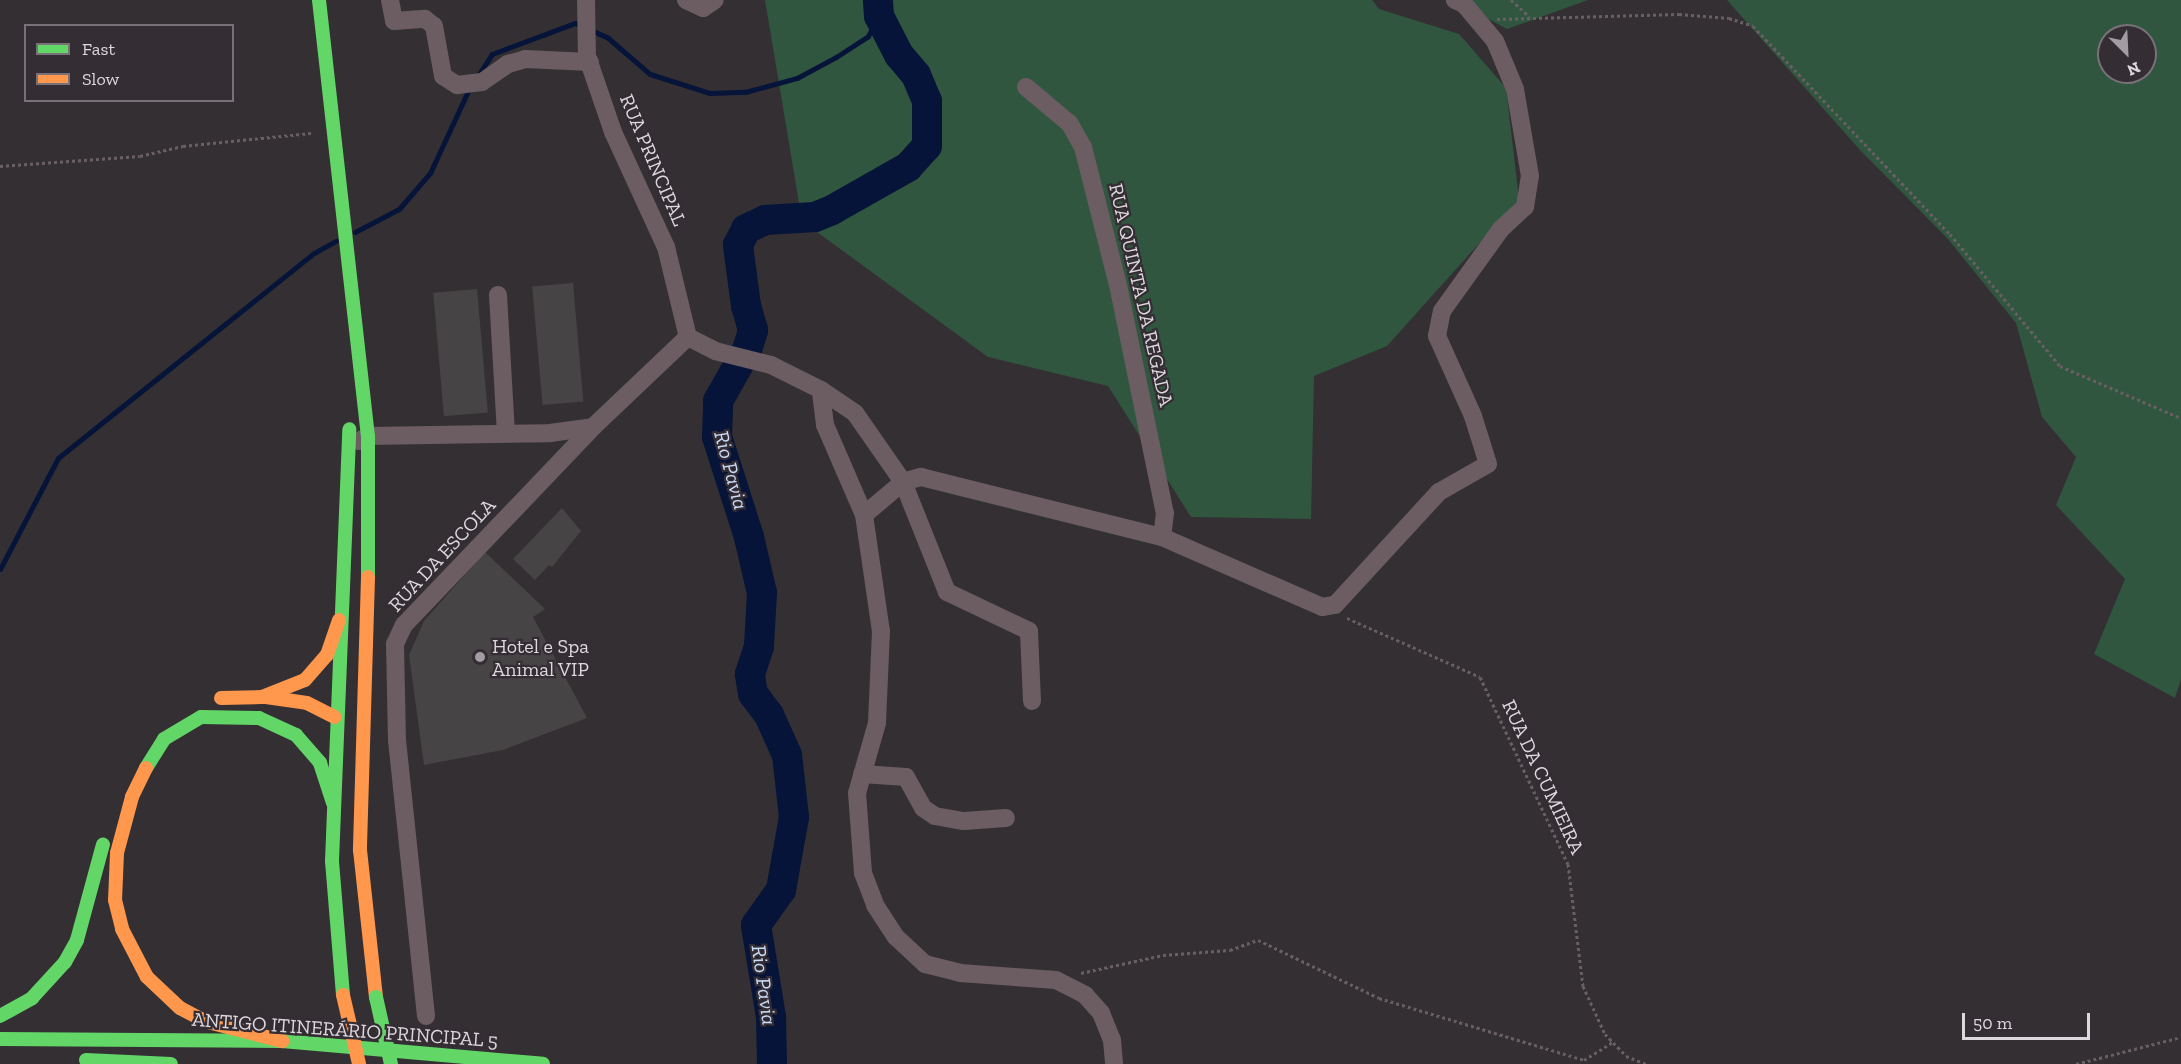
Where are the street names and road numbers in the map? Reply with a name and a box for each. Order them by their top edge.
street label: RUA PRINCIPAL [614,90,692,230]
street label: RUA QUINTA DA REGADA [1103,180,1179,410]
street label: RUA DA ESCOLA [383,493,501,617]
street label: RUA DA CUMIEIRA [1496,695,1590,859]
street label: ANTIGO ITINERÁRIO PRINCIPAL 5 [191,1007,499,1053]

